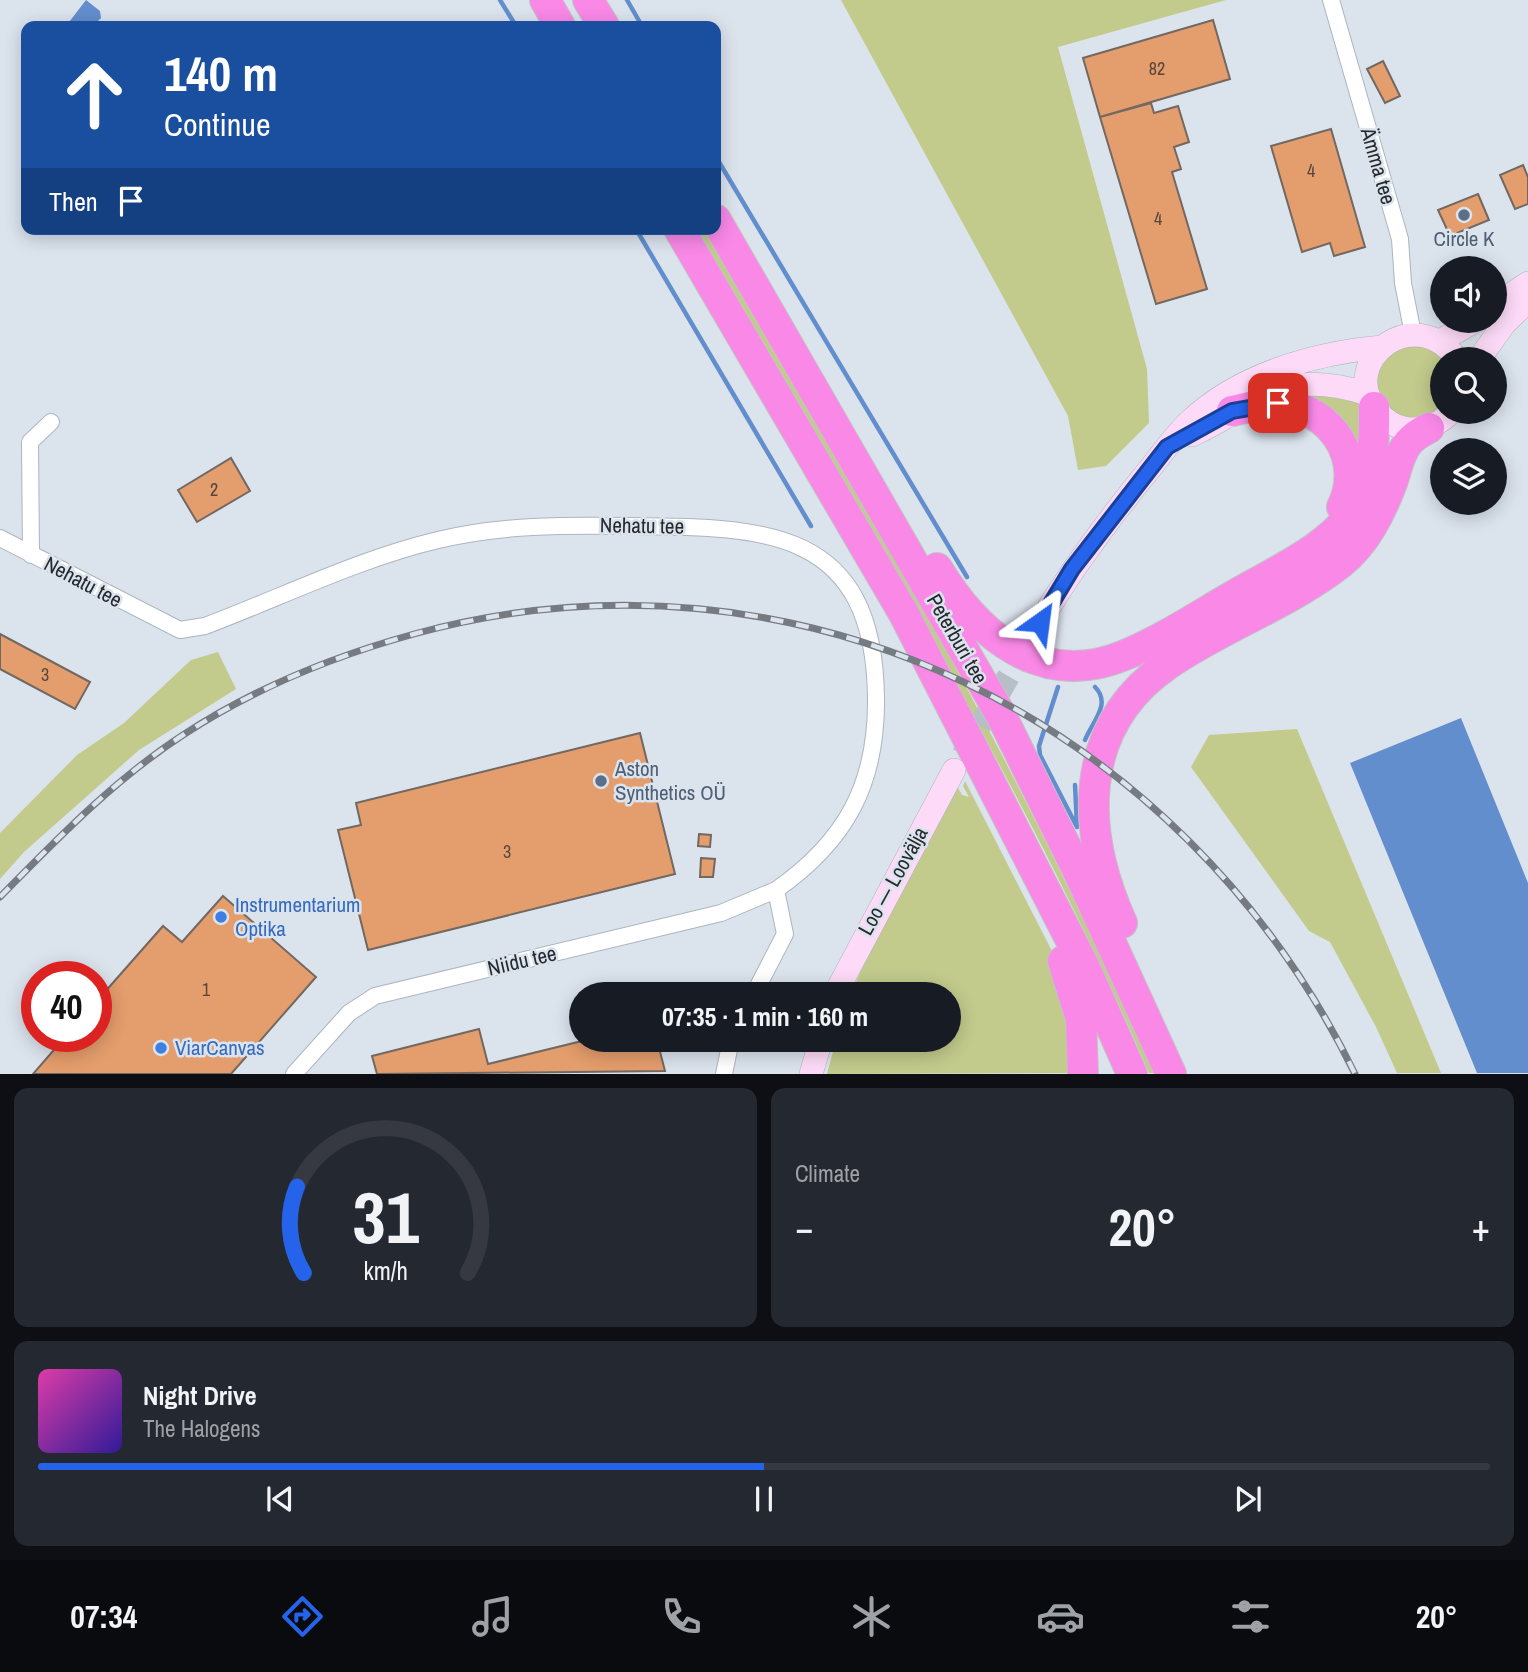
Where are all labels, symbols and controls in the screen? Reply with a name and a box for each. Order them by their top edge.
text: 140 m [164,40,278,106]
icon: ahead [49,49,140,140]
house number: 82 [1149,56,1165,81]
text: Continue [164,103,271,146]
street label: Ämma tee [1353,123,1403,208]
house number: 4 [1307,158,1315,183]
icon: arrive [112,182,150,220]
text: Then [49,184,98,219]
house number: 4 [1154,206,1162,231]
marker: Circle K [1456,207,1472,223]
place label: Circle K [1433,224,1495,253]
map controls [1430,256,1507,515]
button: sound [1430,256,1507,333]
button: search [1430,347,1507,424]
pin [1248,373,1308,433]
icon: arrive [1259,384,1297,422]
button: layers [1430,438,1507,515]
house number: 2 [210,477,218,502]
street label: Nehatu tee [600,510,684,541]
street label: Nehatu tee [39,549,127,614]
position arrow [1003,585,1077,659]
street label: Peterburi tee [920,588,995,689]
house number: 3 [41,662,49,687]
place label: Aston Synthetics OÜ [614,754,726,807]
marker: Aston Synthetics OÜ [593,773,609,789]
street label: Loo — Loovälja [851,821,934,940]
house number: 3 [503,839,511,864]
place label: Instrumentarium Optika [235,890,360,943]
marker: Instrumentarium Optika [213,909,229,925]
street label: Niidu tee [485,939,559,983]
speed limit sign: 40 [21,961,112,1052]
house number: 1 [202,977,211,1002]
text: 07:35 · 1 min · 160 m [662,999,868,1034]
place label: ViarCanvas [175,1033,265,1062]
marker: ViarCanvas [153,1040,169,1056]
text: Climate [795,1158,860,1189]
text: 31 [352,1169,419,1267]
text: 20° [1108,1192,1177,1262]
text: − [795,1202,813,1253]
text: + [1472,1202,1490,1253]
text: km/h [363,1254,408,1288]
text: Night Drive [143,1378,257,1413]
text: The Halogens [143,1413,260,1444]
icon: previous [261,1480,299,1518]
icon: pause [745,1480,783,1518]
icon: next [1229,1480,1267,1518]
icon: directions [278,1592,327,1641]
icon: music [468,1592,517,1641]
icon: phone [657,1592,706,1641]
icon: climate [847,1592,896,1641]
icon: car [1036,1592,1085,1641]
icon: filters [1226,1592,1275,1641]
text: 07:34 [70,1595,137,1638]
text: 20° [1416,1595,1458,1638]

